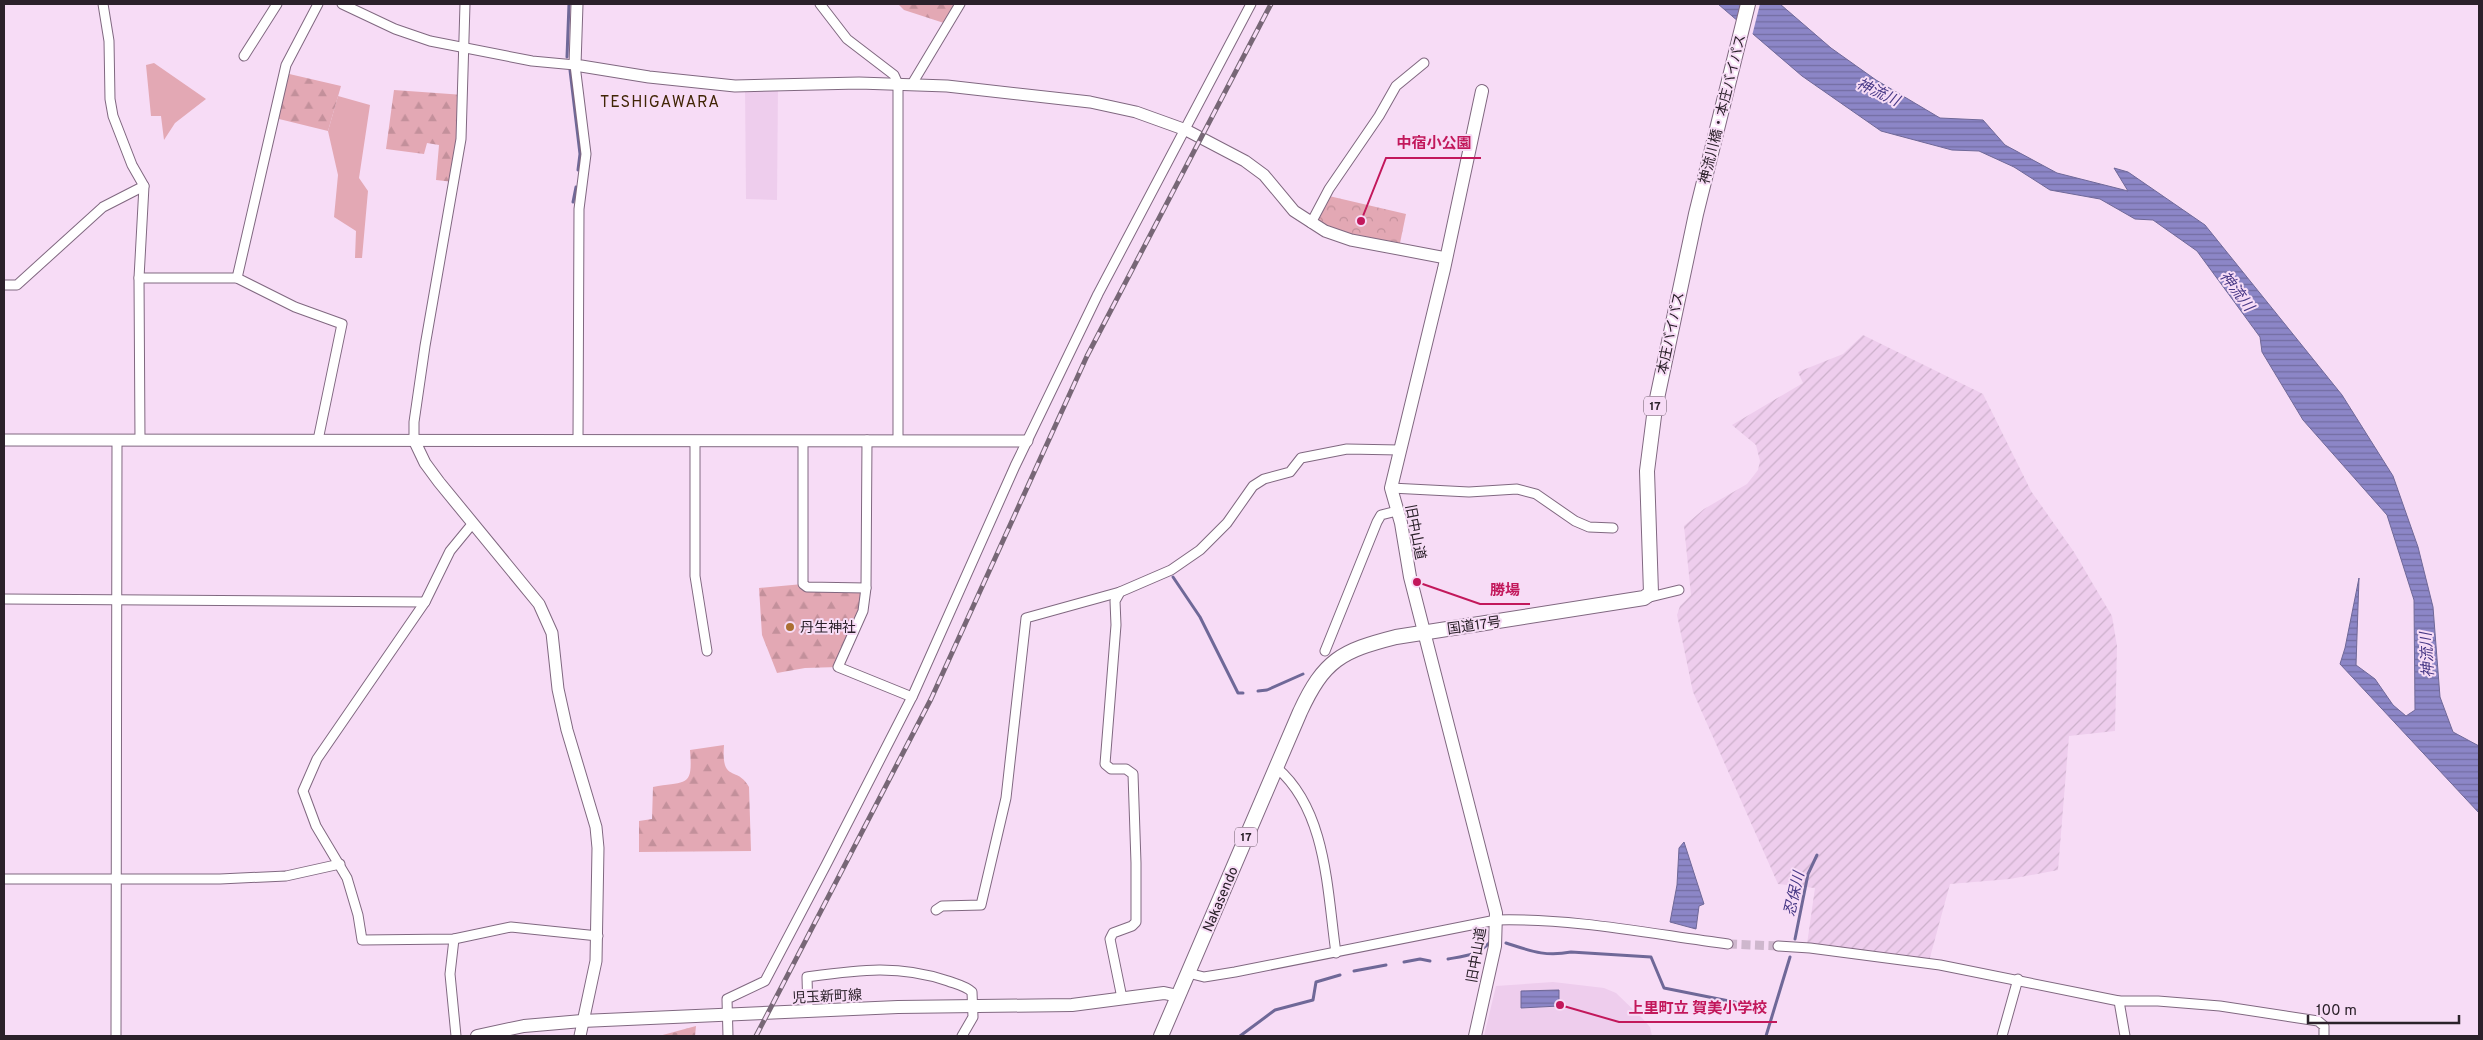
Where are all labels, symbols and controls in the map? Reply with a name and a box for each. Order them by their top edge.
street label: 神流川橋・本庄バイパス [1697,33,1750,186]
water label: 神流川 [1853,75,1904,112]
district label: TESHIGAWARA [600,93,720,113]
callout: 中宿小公園 [1386,128,1481,158]
text: 中宿小公園 [1396,135,1472,154]
water label: 神流川 [2215,268,2258,317]
street label: 本庄バイパス [1654,291,1688,376]
road number: 17 [1644,396,1666,416]
street label: 旧中山道 [1401,503,1428,561]
callout: 勝場 [1480,574,1530,604]
text: 勝場 [1490,582,1520,601]
street label: 国道17号 [1446,614,1502,639]
place label: 丹生神社 [800,620,856,637]
marker: 丹生神社 [784,621,796,633]
water label: 神流川 [2418,630,2439,678]
road number: 17 [1235,828,1257,846]
street label: Nakasendo [1200,864,1243,935]
water label: 忍保川 [1781,868,1810,918]
street label: 旧中山道 [1464,926,1491,984]
street label: 児玉新町線 [792,987,862,1008]
callout: 上里町立 賀美小学校 [1619,992,1777,1022]
scale bar [2308,992,2459,1024]
text: 上里町立 賀美小学校 [1629,1000,1767,1019]
text: 100 m [2316,1002,2357,1021]

